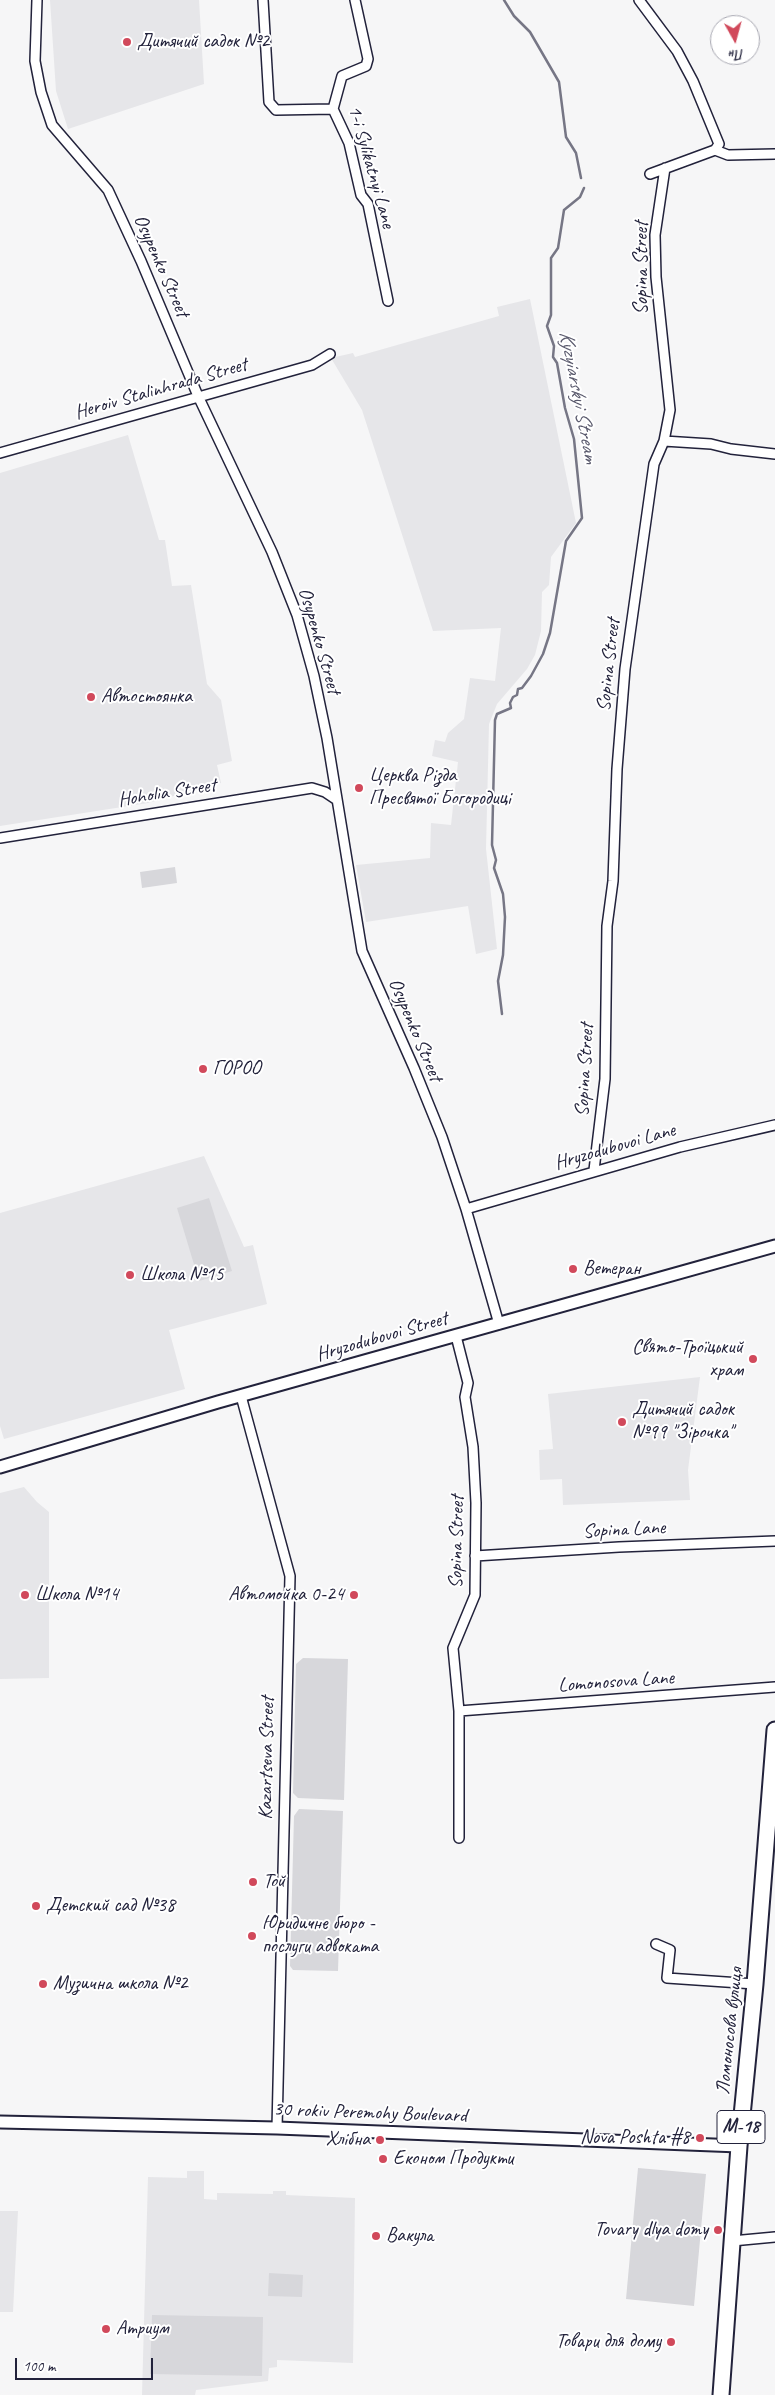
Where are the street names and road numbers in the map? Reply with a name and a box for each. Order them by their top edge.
street label: 1-i Sylikatnyi Lane [342,103,400,231]
street label: Osypenko Street [128,211,194,321]
street label: Sopina Street [630,221,654,315]
street label: Heroiv Stalinhrada Street [72,353,250,425]
street label: Osypenko Street [292,585,346,697]
street label: Sopina Street [592,617,626,713]
street label: Hoholia Street [116,773,218,813]
street label: Osypenko Street [383,975,447,1085]
street label: Sopina Street [571,1023,599,1117]
street label: Hryzodubovoi Lane [552,1118,678,1176]
street label: Hryzodubovoi Street [314,1307,450,1367]
street label: Sopina Street [444,1495,470,1589]
street label: Sopina Lane [582,1516,666,1544]
street label: Lomonosova Lane [557,1666,675,1698]
street label: Kazartseva Street [254,1696,280,1820]
street label: Ломоносова вулиця [711,1966,749,2096]
street label: 30 rokiv Peremohy Boulevard [273,2098,467,2128]
road number: М-18 [717,2110,765,2144]

